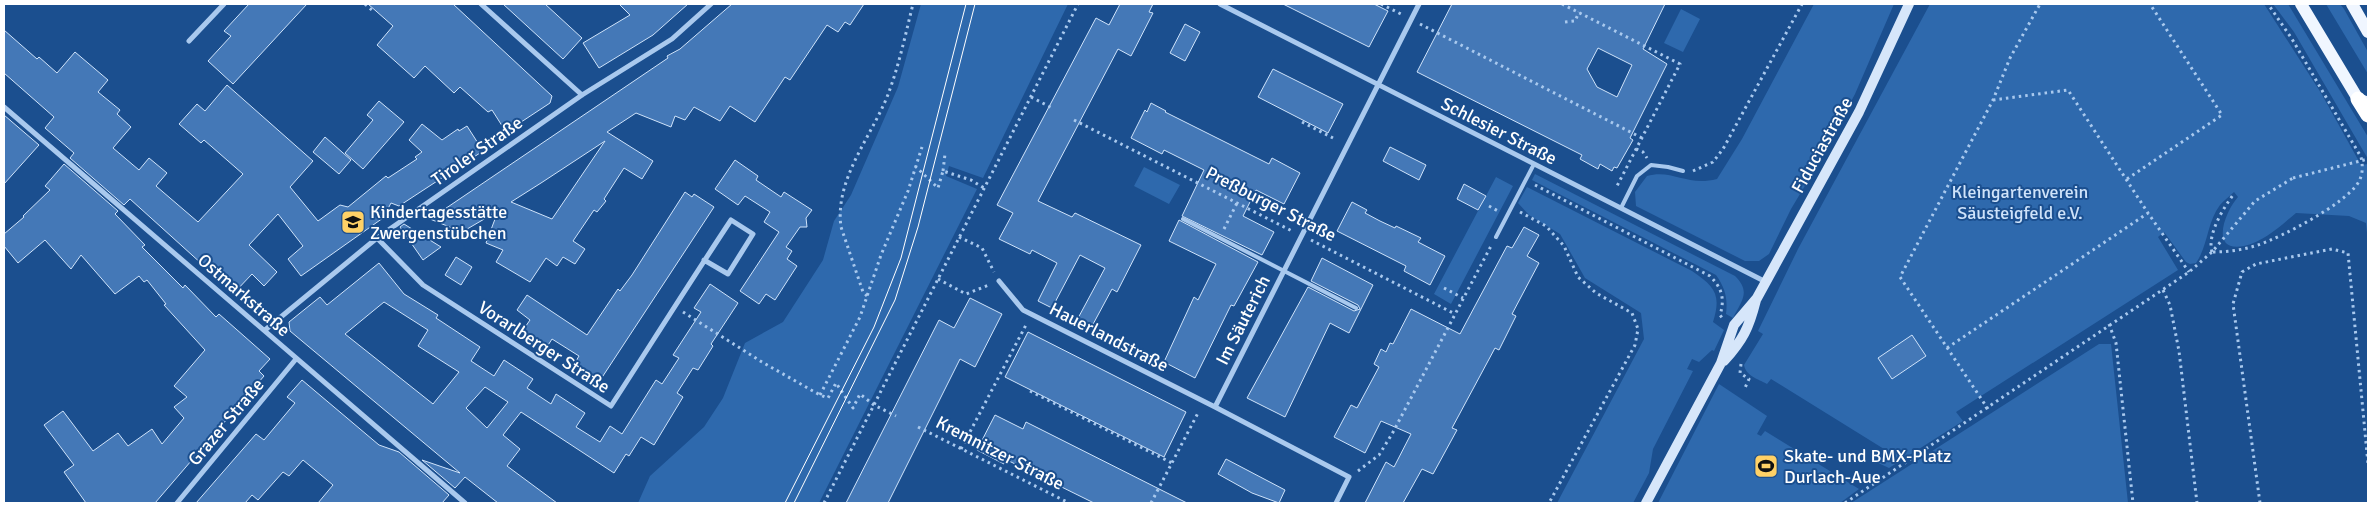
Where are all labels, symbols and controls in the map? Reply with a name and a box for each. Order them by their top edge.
street label: Schlesier Straße [1437,92,1561,170]
street label: Fiduciastraße [1787,93,1857,197]
street label: Tiroler Straße [427,112,527,190]
street label: Preßburger Straße [1202,162,1340,246]
park label: Kleingartenverein Säusteigfeld e.V. [1952,181,2088,224]
place label: Kindertagesstätte Zwergenstübchen [370,201,507,244]
school or university icon: Kindertagesstätte Zwergenstübchen [340,209,366,235]
street label: Ostmarkstraße [193,249,295,341]
street label: Im Säuterich [1211,271,1275,369]
street label: Vorarlberger Straße [474,296,614,398]
street label: Hauerlandstraße [1046,298,1172,376]
street label: Grazer Straße [183,374,269,470]
street label: Kremnitzer Straße [932,411,1068,495]
place label: Skate- und BMX-Platz Durlach-Aue [1784,445,1951,488]
sports icon: Skate- und BMX-Platz Durlach-Aue [1753,453,1779,479]

